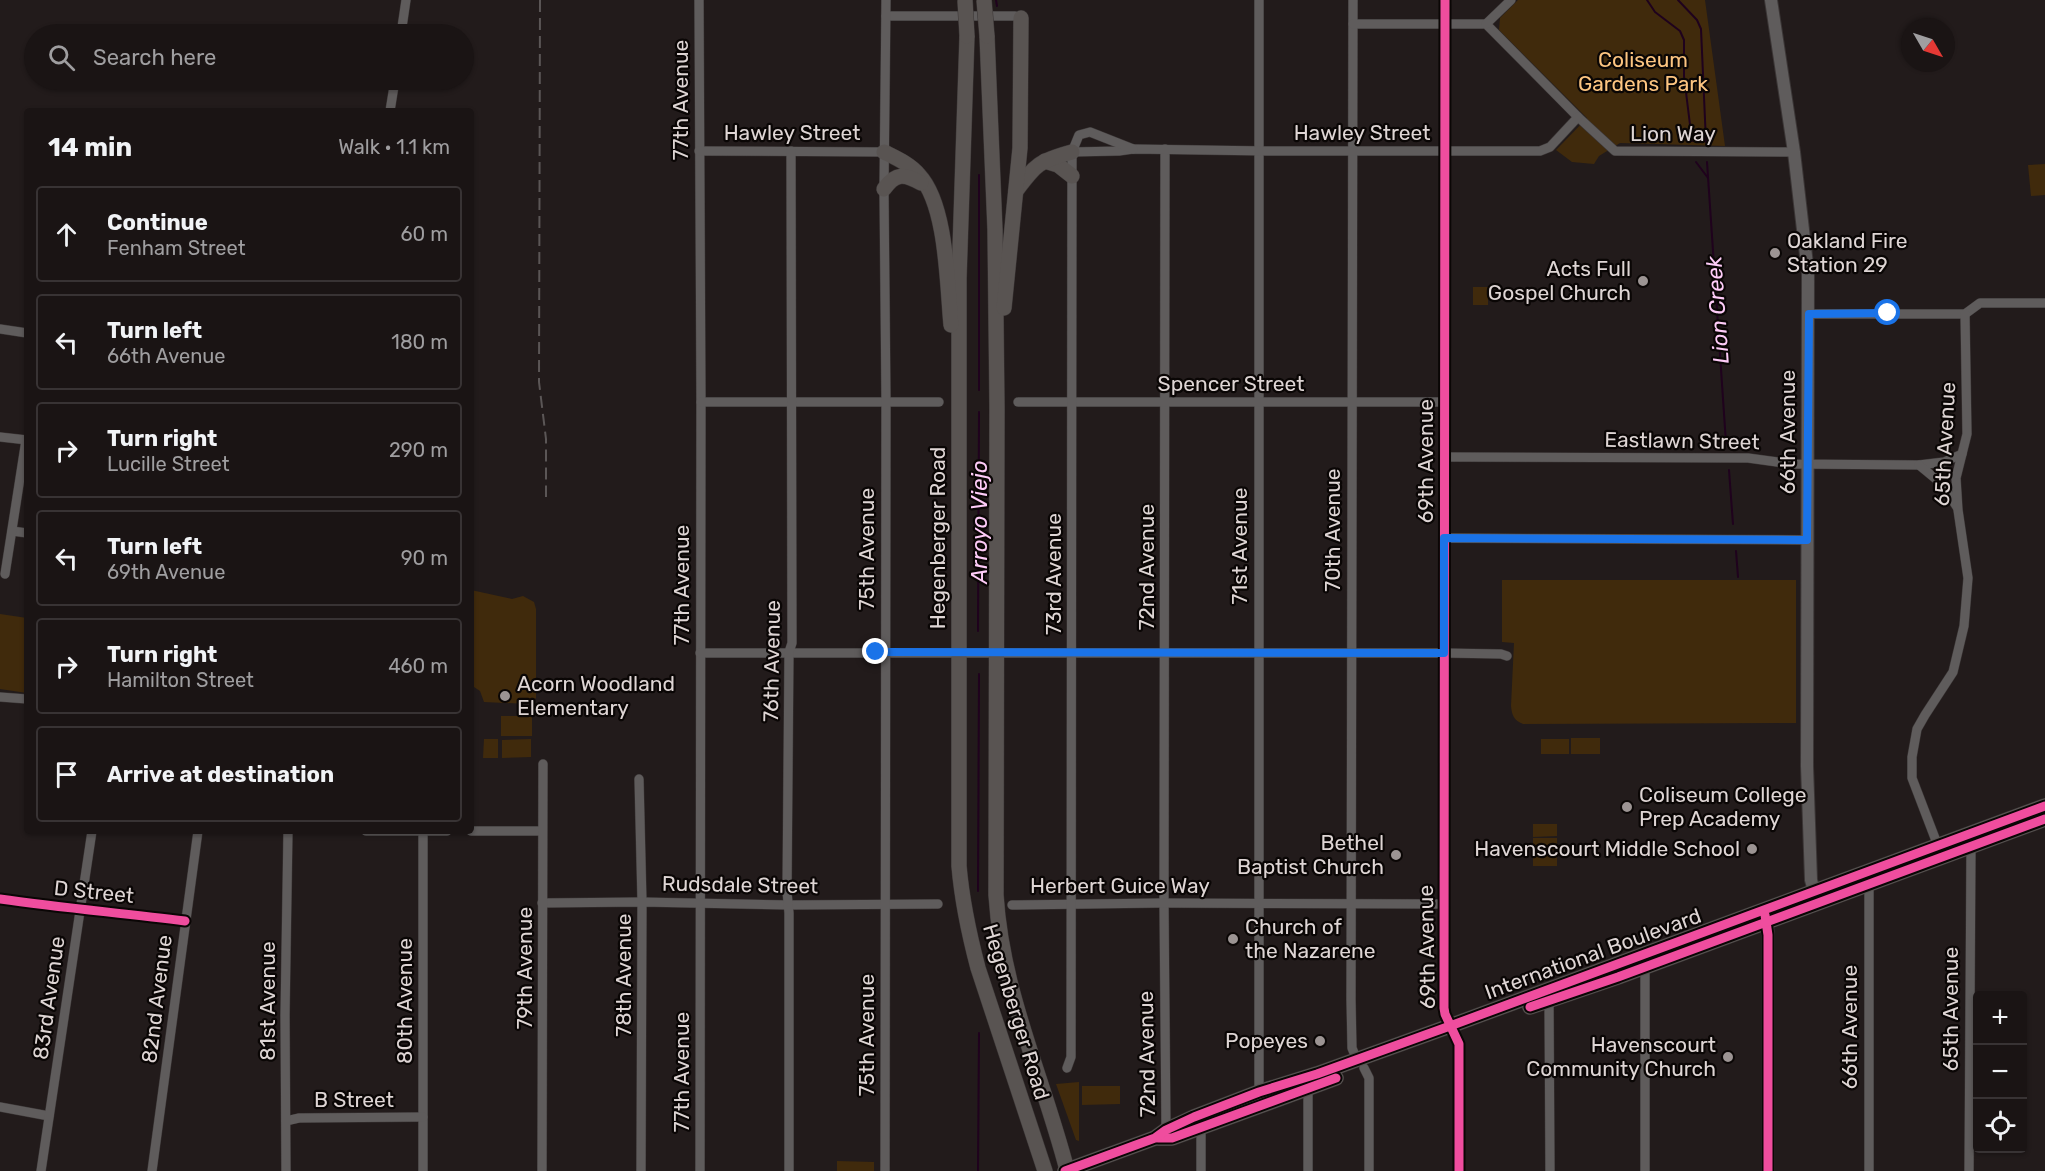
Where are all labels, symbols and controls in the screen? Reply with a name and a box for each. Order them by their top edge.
north arrow [1901,18,1955,72]
search box [24,24,474,90]
street label: 77th Avenue [668,40,693,160]
icon: search [45,41,78,74]
text: Search here [93,44,216,71]
park label: Coliseum Gardens Park [1578,47,1708,96]
street label: Hawley Street [724,120,860,145]
street label: Hawley Street [1294,120,1430,145]
street label: Lion Way [1630,121,1716,146]
text: 14 min [48,132,132,163]
text: Walk · 1.1 km [338,135,450,159]
text: Continue [107,209,208,236]
icon: ahead [50,218,83,251]
text: 60 m [401,222,448,246]
place label: Oakland Fire Station 29 [1787,228,1908,277]
text: Fenham Street [107,236,246,260]
marker: Oakland Fire Station 29 [1768,246,1782,260]
water label: Lion Creek [1700,255,1735,365]
place label: Acts Full Gospel Church [1488,256,1631,305]
marker: Acts Full Gospel Church [1636,274,1650,288]
route start [1874,299,1900,325]
text: Turn left [107,317,202,344]
icon: left [50,326,83,359]
text: 180 m [391,330,448,354]
text: 66th Avenue [107,344,226,368]
street label: 66th Avenue [1775,370,1800,494]
street label: Spencer Street [1158,371,1304,396]
street label: 65th Avenue [1929,381,1960,507]
street label: 69th Avenue [1413,399,1438,523]
text: Turn right [107,425,217,452]
street label: Eastlawn Street [1604,427,1760,454]
icon: right [50,434,83,467]
text: 290 m [389,438,448,462]
street label: Hegenberger Road [925,447,950,629]
text: Lucille Street [107,452,230,476]
water label: Arroyo Viejo [966,461,993,584]
street label: 70th Avenue [1320,468,1345,592]
street label: 75th Avenue [854,488,879,610]
street label: 71st Avenue [1227,488,1252,604]
street label: 72nd Avenue [1134,504,1159,630]
street label: 73rd Avenue [1041,513,1066,635]
street label: 77th Avenue [669,525,694,645]
text: Turn left [107,533,202,560]
icon: left [50,542,83,575]
text: 90 m [401,546,448,570]
text: 69th Avenue [107,560,225,584]
street label: 76th Avenue [758,600,785,722]
route end [862,638,888,664]
text: Turn right [107,641,217,668]
icon: right [50,650,83,683]
text: 460 m [388,654,448,678]
text: Hamilton Street [107,668,254,692]
place label: Acorn Woodland Elementary [517,671,675,720]
marker: Acorn Woodland Elementary [498,689,512,703]
icon: arrive [50,758,83,791]
text: Arrive at destination [107,761,334,788]
place label: Coliseum College Prep Academy [1639,782,1806,831]
marker: Coliseum College Prep Academy [1620,800,1634,814]
place label: Bethel Baptist Church [1237,830,1384,879]
place label: Havenscourt Middle School [1474,836,1740,861]
marker: Havenscourt Middle School [1745,842,1759,856]
marker: Bethel Baptist Church [1389,848,1403,862]
street label: Rudsdale Street [662,871,818,898]
street label: Herbert Guice Way [1030,873,1210,898]
street label: D Street [53,875,135,908]
street label: 69th Avenue [1413,885,1440,1009]
street label: International Boulevard [1481,903,1705,1004]
street label: 79th Avenue [512,907,537,1029]
street label: 78th Avenue [611,913,636,1037]
place label: Church of the Nazarene [1245,914,1375,963]
street label: Hegenberger Road [978,921,1055,1103]
marker: Church of the Nazarene [1226,932,1240,946]
street label: 82nd Avenue [136,933,177,1065]
street label: 83rd Avenue [27,935,70,1061]
street label: 80th Avenue [392,938,417,1064]
street label: 81st Avenue [255,941,280,1061]
street label: 65th Avenue [1938,947,1963,1071]
street label: 66th Avenue [1837,965,1862,1089]
street label: 75th Avenue [854,974,879,1096]
street label: 72nd Avenue [1133,991,1160,1117]
map controls [1973,991,2027,1153]
button: + [1973,991,2027,1045]
street label: 77th Avenue [669,1012,694,1132]
place label: Popeyes [1225,1028,1308,1053]
place label: Havenscourt Community Church [1526,1032,1716,1081]
marker: Popeyes [1313,1034,1327,1048]
button: − [1973,1045,2027,1099]
marker: Havenscourt Community Church [1721,1050,1735,1064]
street label: B Street [314,1087,394,1112]
button: locate [1973,1099,2027,1153]

